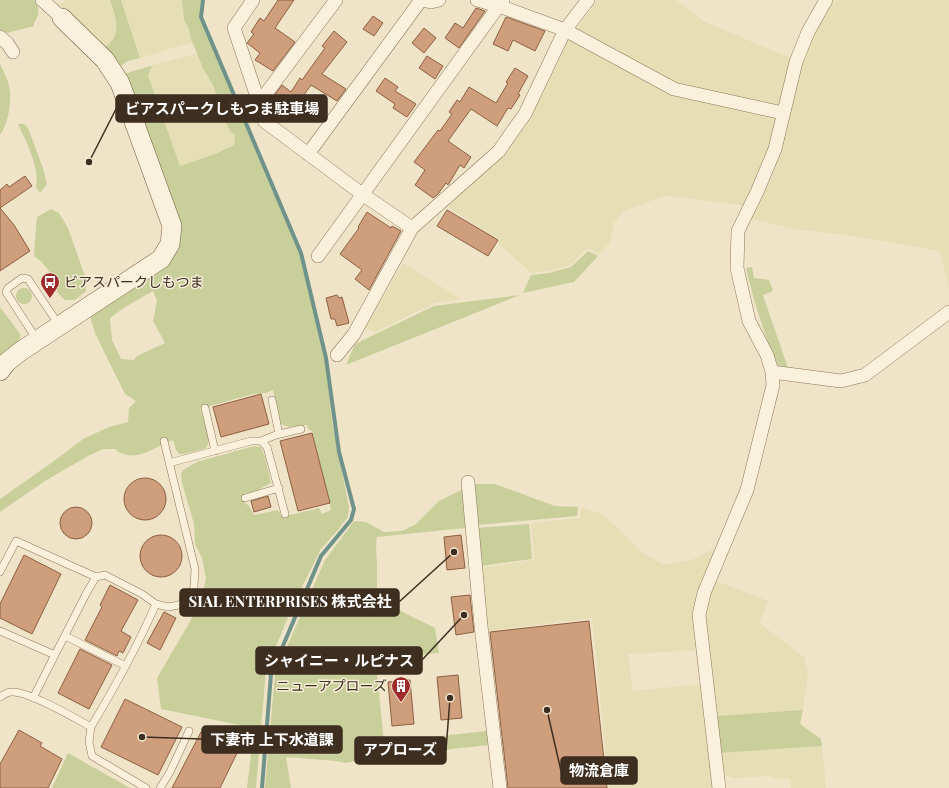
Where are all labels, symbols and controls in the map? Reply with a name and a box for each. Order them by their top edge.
callout: ビアスパークしもつま駐車場 [116,95,327,122]
text: ビアスパークしもつま駐車場 [125,98,319,118]
bus stop icon: ビアスパークしもつま [39,271,61,299]
place label: ビアスパークしもつま [64,272,203,291]
callout: SIAL ENTERPRISES 株式会社 [180,589,399,616]
text: SIAL ENTERPRISES 株式会社 [189,591,391,611]
callout: シャイニー・ルピナス [256,647,422,674]
text: シャイニー・ルピナス [264,650,414,670]
building icon: ニューアプローズ [390,675,412,703]
place label: ニューアプローズ [276,676,387,695]
callout: 下妻市 上下水道課 [202,726,342,753]
text: 下妻市 上下水道課 [210,729,334,749]
callout: アプローズ [355,737,446,764]
text: アプローズ [363,739,437,759]
callout: 物流倉庫 [561,757,637,784]
text: 物流倉庫 [569,760,629,780]

